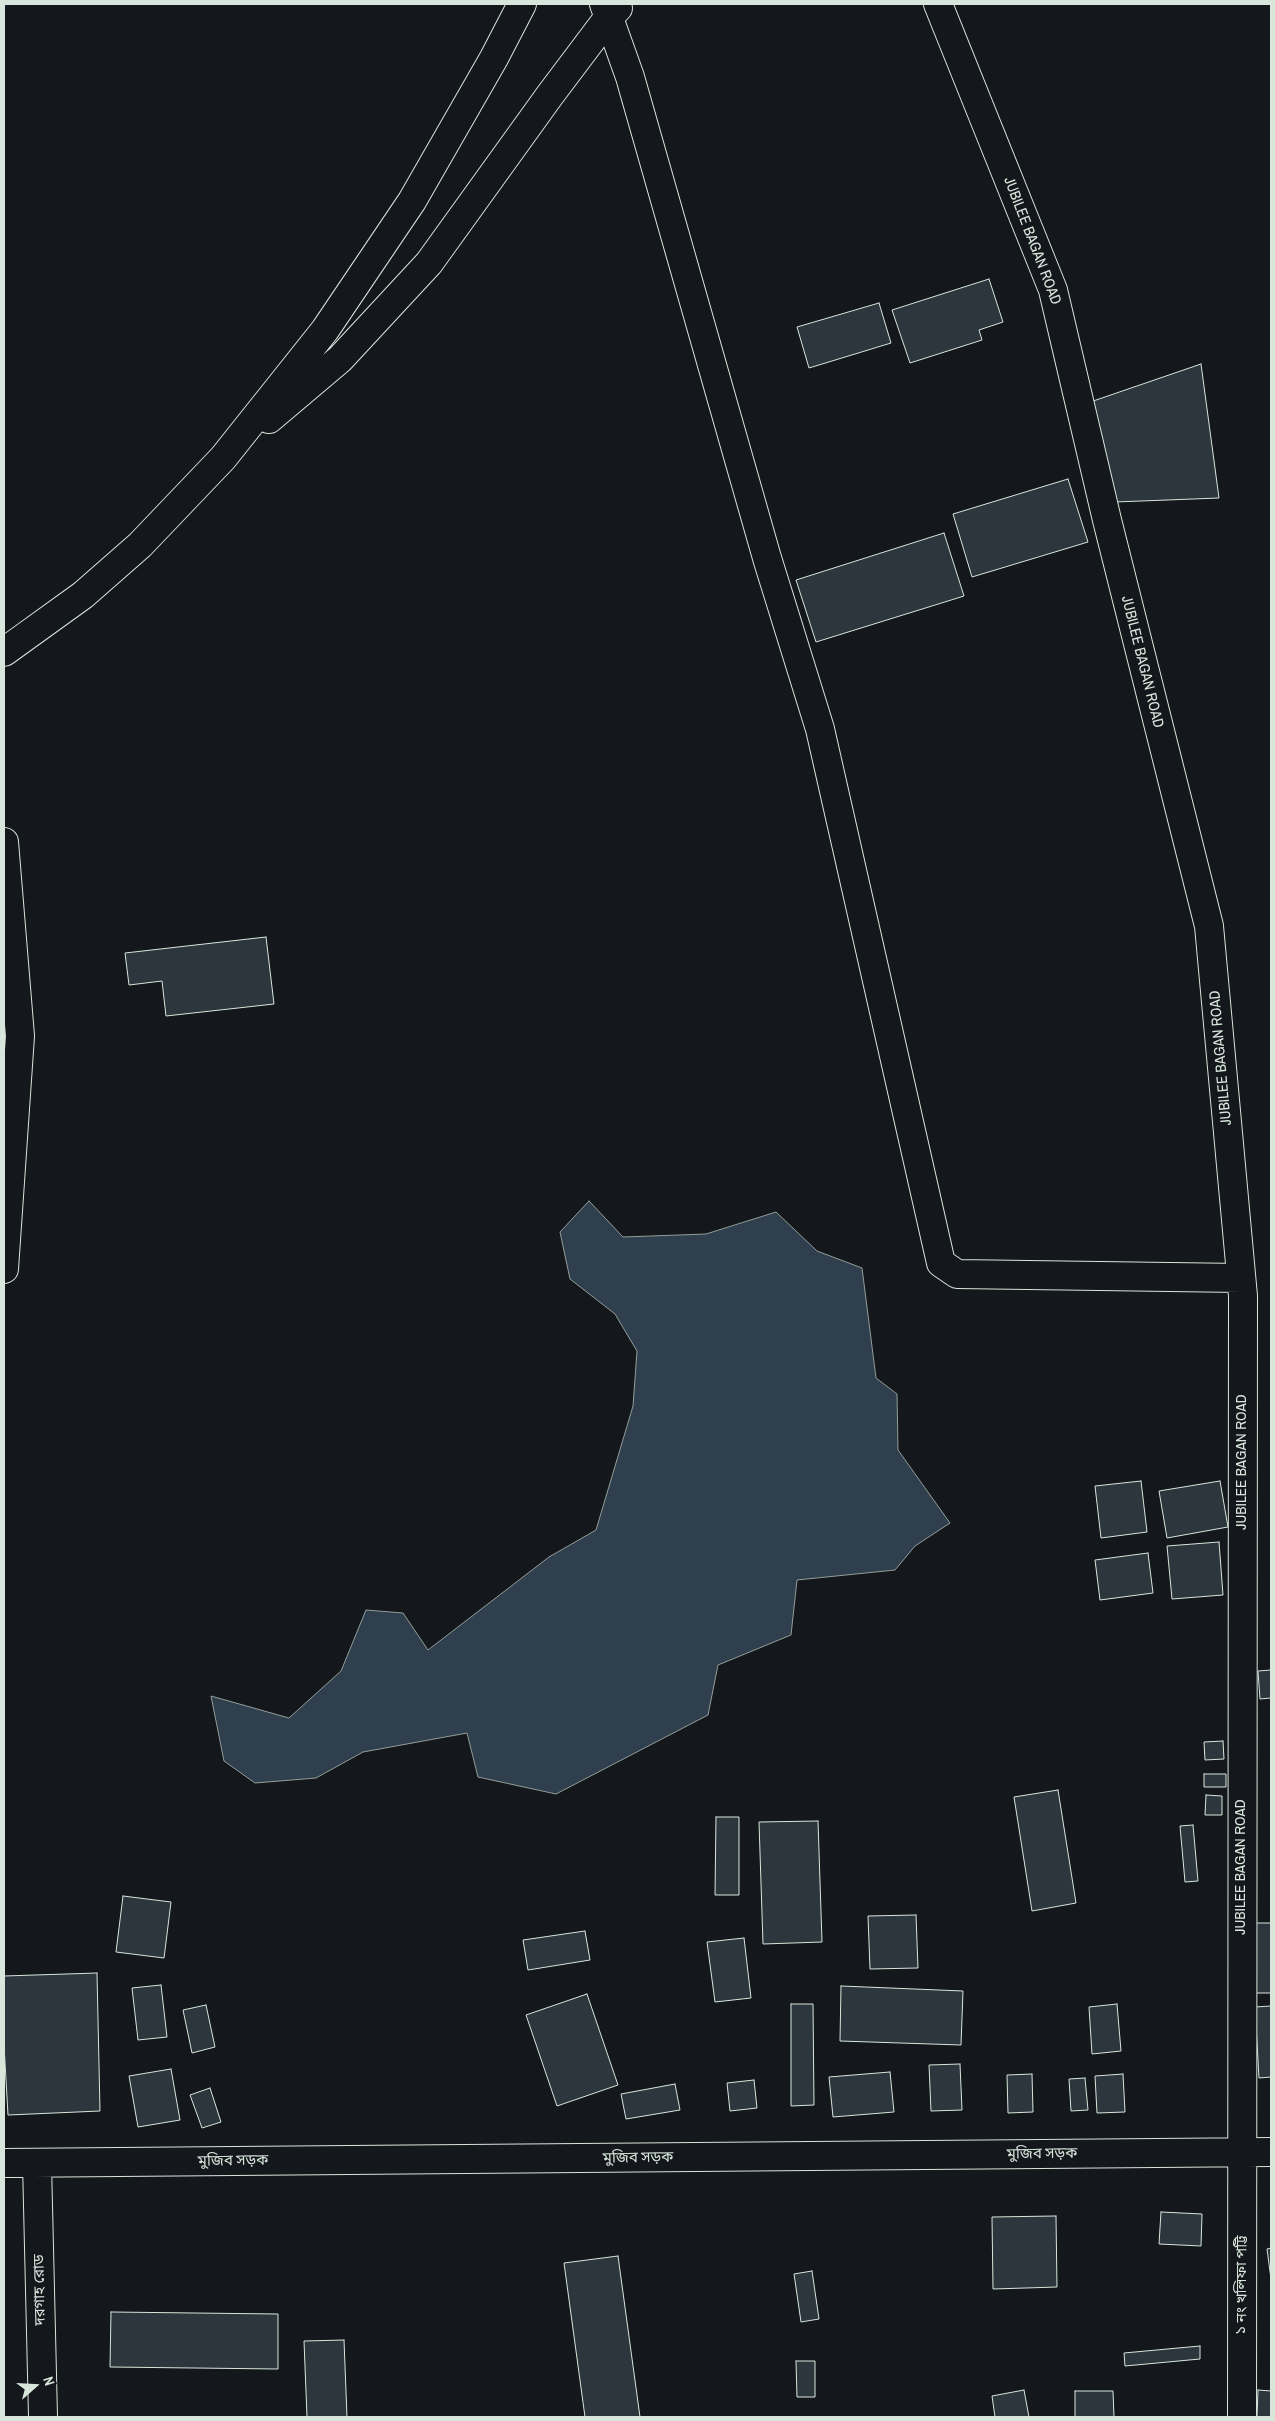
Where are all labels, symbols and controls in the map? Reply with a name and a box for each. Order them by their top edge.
street label: JUBILEE BAGAN ROAD [999,175,1065,307]
street label: JUBILEE BAGAN ROAD [1117,594,1167,730]
street label: JUBILEE BAGAN ROAD [1206,990,1236,1126]
street label: JUBILEE BAGAN ROAD [1233,1394,1251,1530]
street label: JUBILEE BAGAN ROAD [1232,1799,1250,1935]
street label: মুজিব সড়ক [1007,2144,1077,2164]
street label: মুজিব সড়ক [603,2148,673,2168]
street label: মুজিব সড়ক [198,2151,268,2171]
street label: ১ নং খলিফা পট্টি [1233,2235,1251,2335]
street label: দরগাহ রোড [30,2254,50,2326]
north arrow [10,2361,60,2411]
text: N [39,2374,59,2388]

